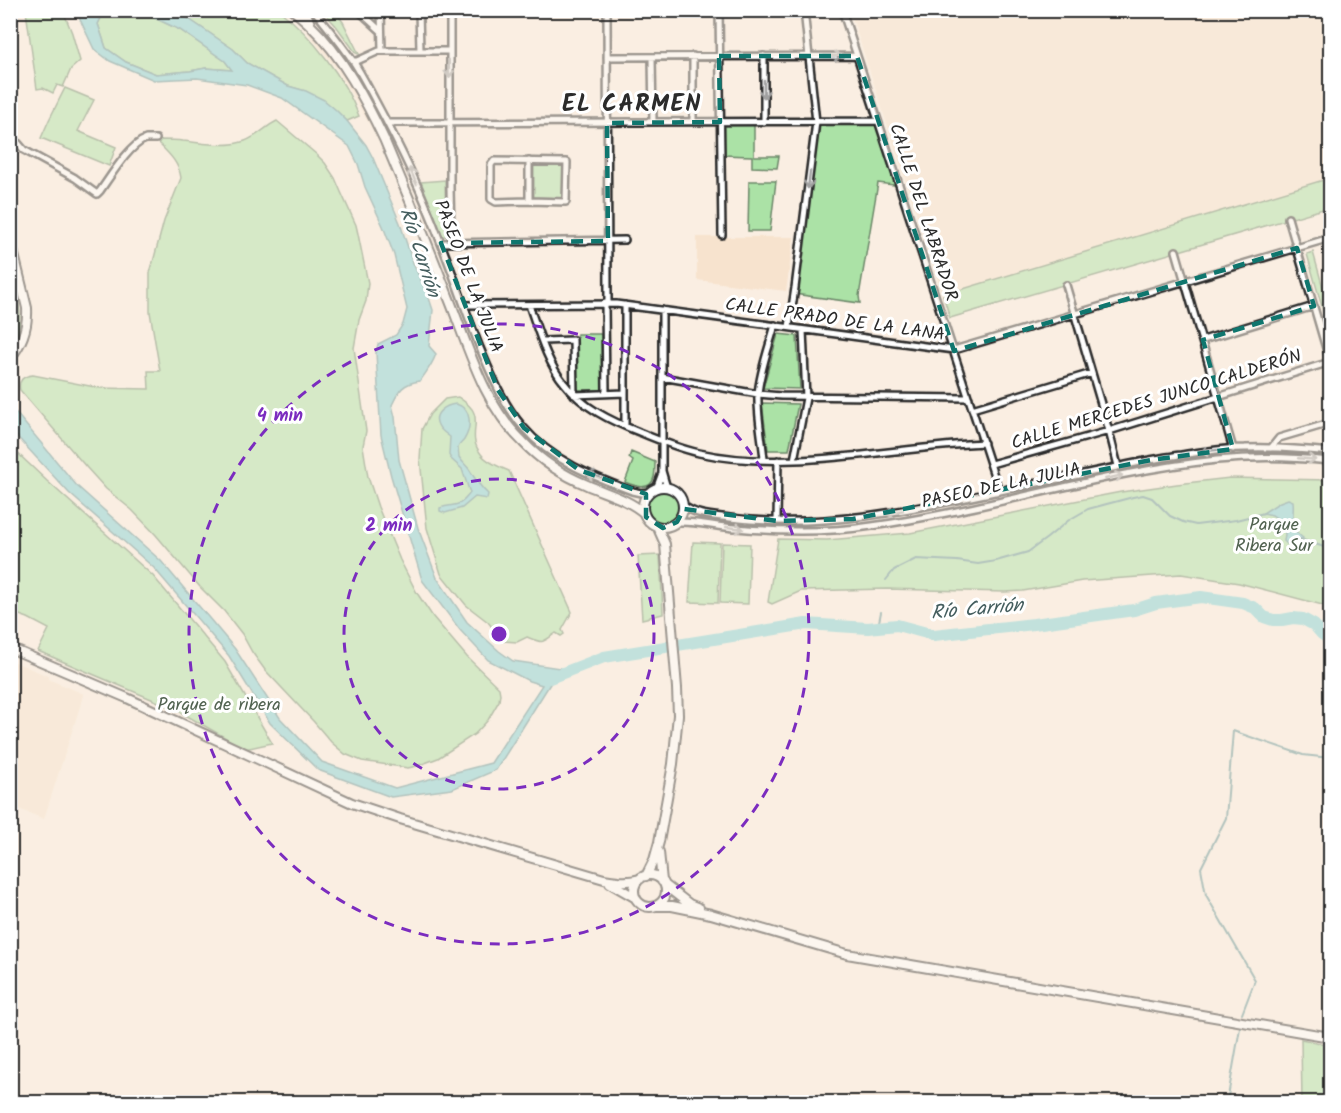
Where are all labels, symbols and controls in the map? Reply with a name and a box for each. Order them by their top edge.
one-way arrow [823,50,843,62]
one-way arrow [443,58,455,78]
one-way arrow [758,78,770,98]
district label: EL CARMEN [562,85,702,124]
street label: CALLE DEL LABRADOR [880,120,965,305]
one-way arrow [407,167,418,185]
one-way arrow [803,170,814,189]
street label: PASEO DE LA JULIA [425,196,510,357]
water label: Río Carrión [390,204,449,303]
street label: CALLE PRADO DE LA LANA [723,291,947,350]
street label: CALLE MERCEDES JUNCO CALDERÓN [1008,342,1305,459]
text: 4 min [257,402,303,431]
one-way arrow [1200,446,1220,457]
one-way arrow [1297,454,1316,465]
street label: PASEO DE LA JULIA [919,455,1084,517]
one-way arrow [586,470,604,481]
one-way arrow [1103,471,1123,482]
one-way arrow [885,507,905,518]
park label: Parque Ribera Sur [1235,511,1314,561]
text: 2 min [366,512,412,541]
one-way arrow [725,523,744,534]
water label: Río Carrión [930,590,1026,630]
centre of rings [489,624,509,644]
park label: Parque de ribera [157,691,281,720]

